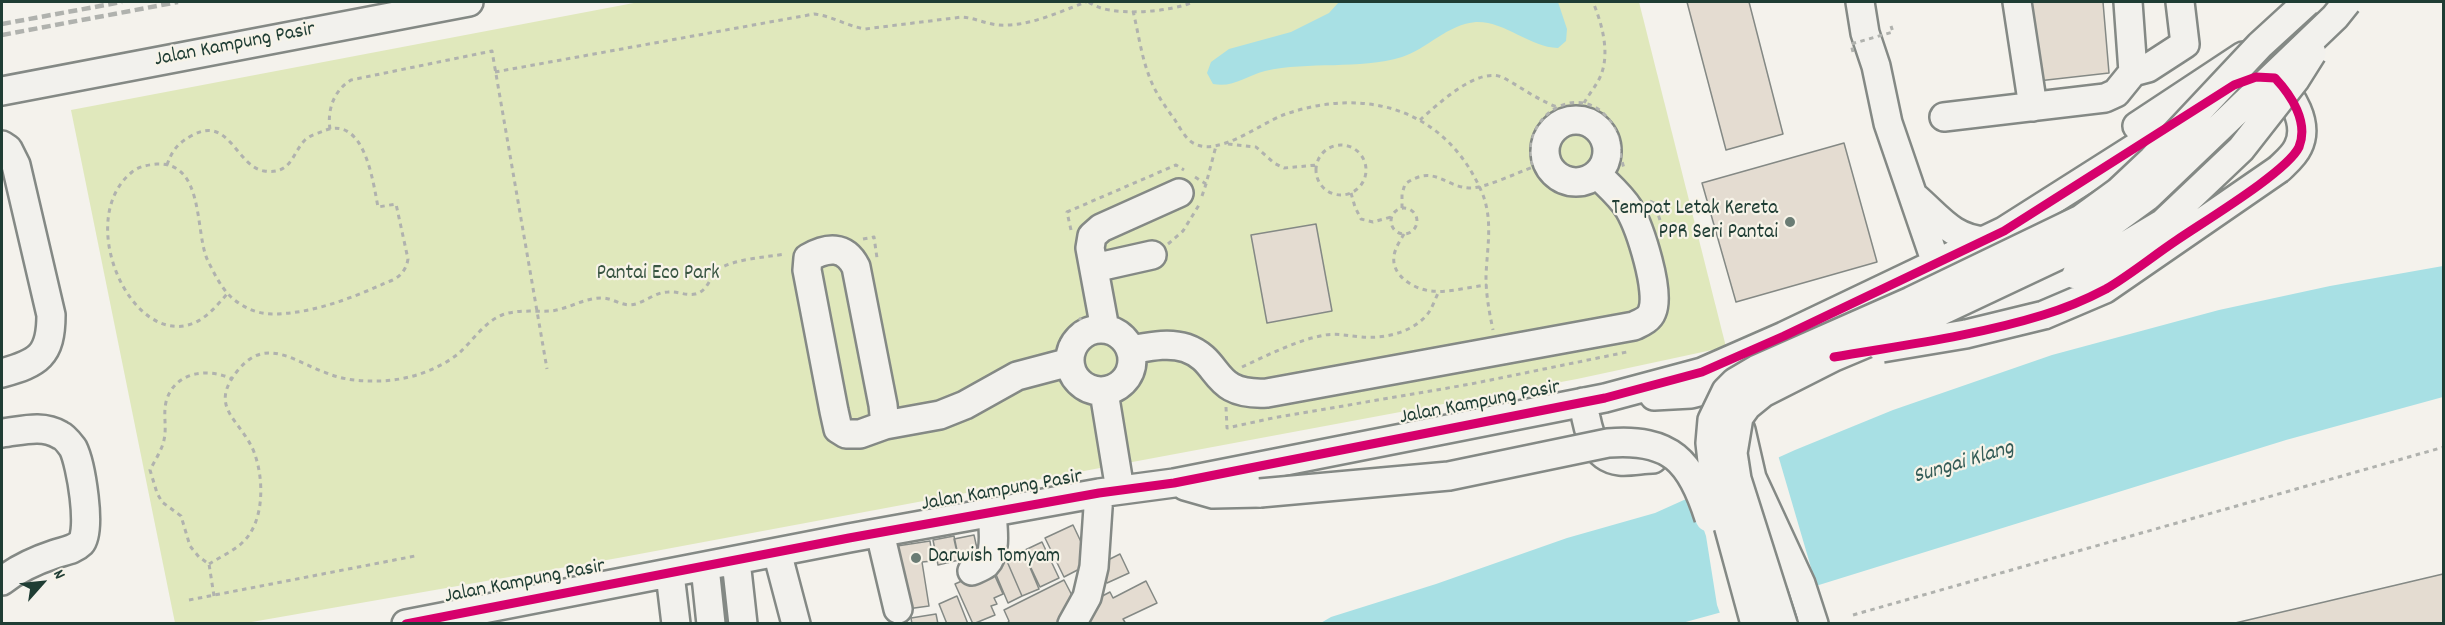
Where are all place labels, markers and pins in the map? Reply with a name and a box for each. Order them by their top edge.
place label: Tempat Letak Kereta PPR Seri Pantai [1611,197,1778,247]
marker: Tempat Letak Kereta PPR Seri Pantai [1783,215,1797,229]
place label: Darwish Tomyam [928,545,1060,571]
marker: Darwish Tomyam [909,551,923,565]

